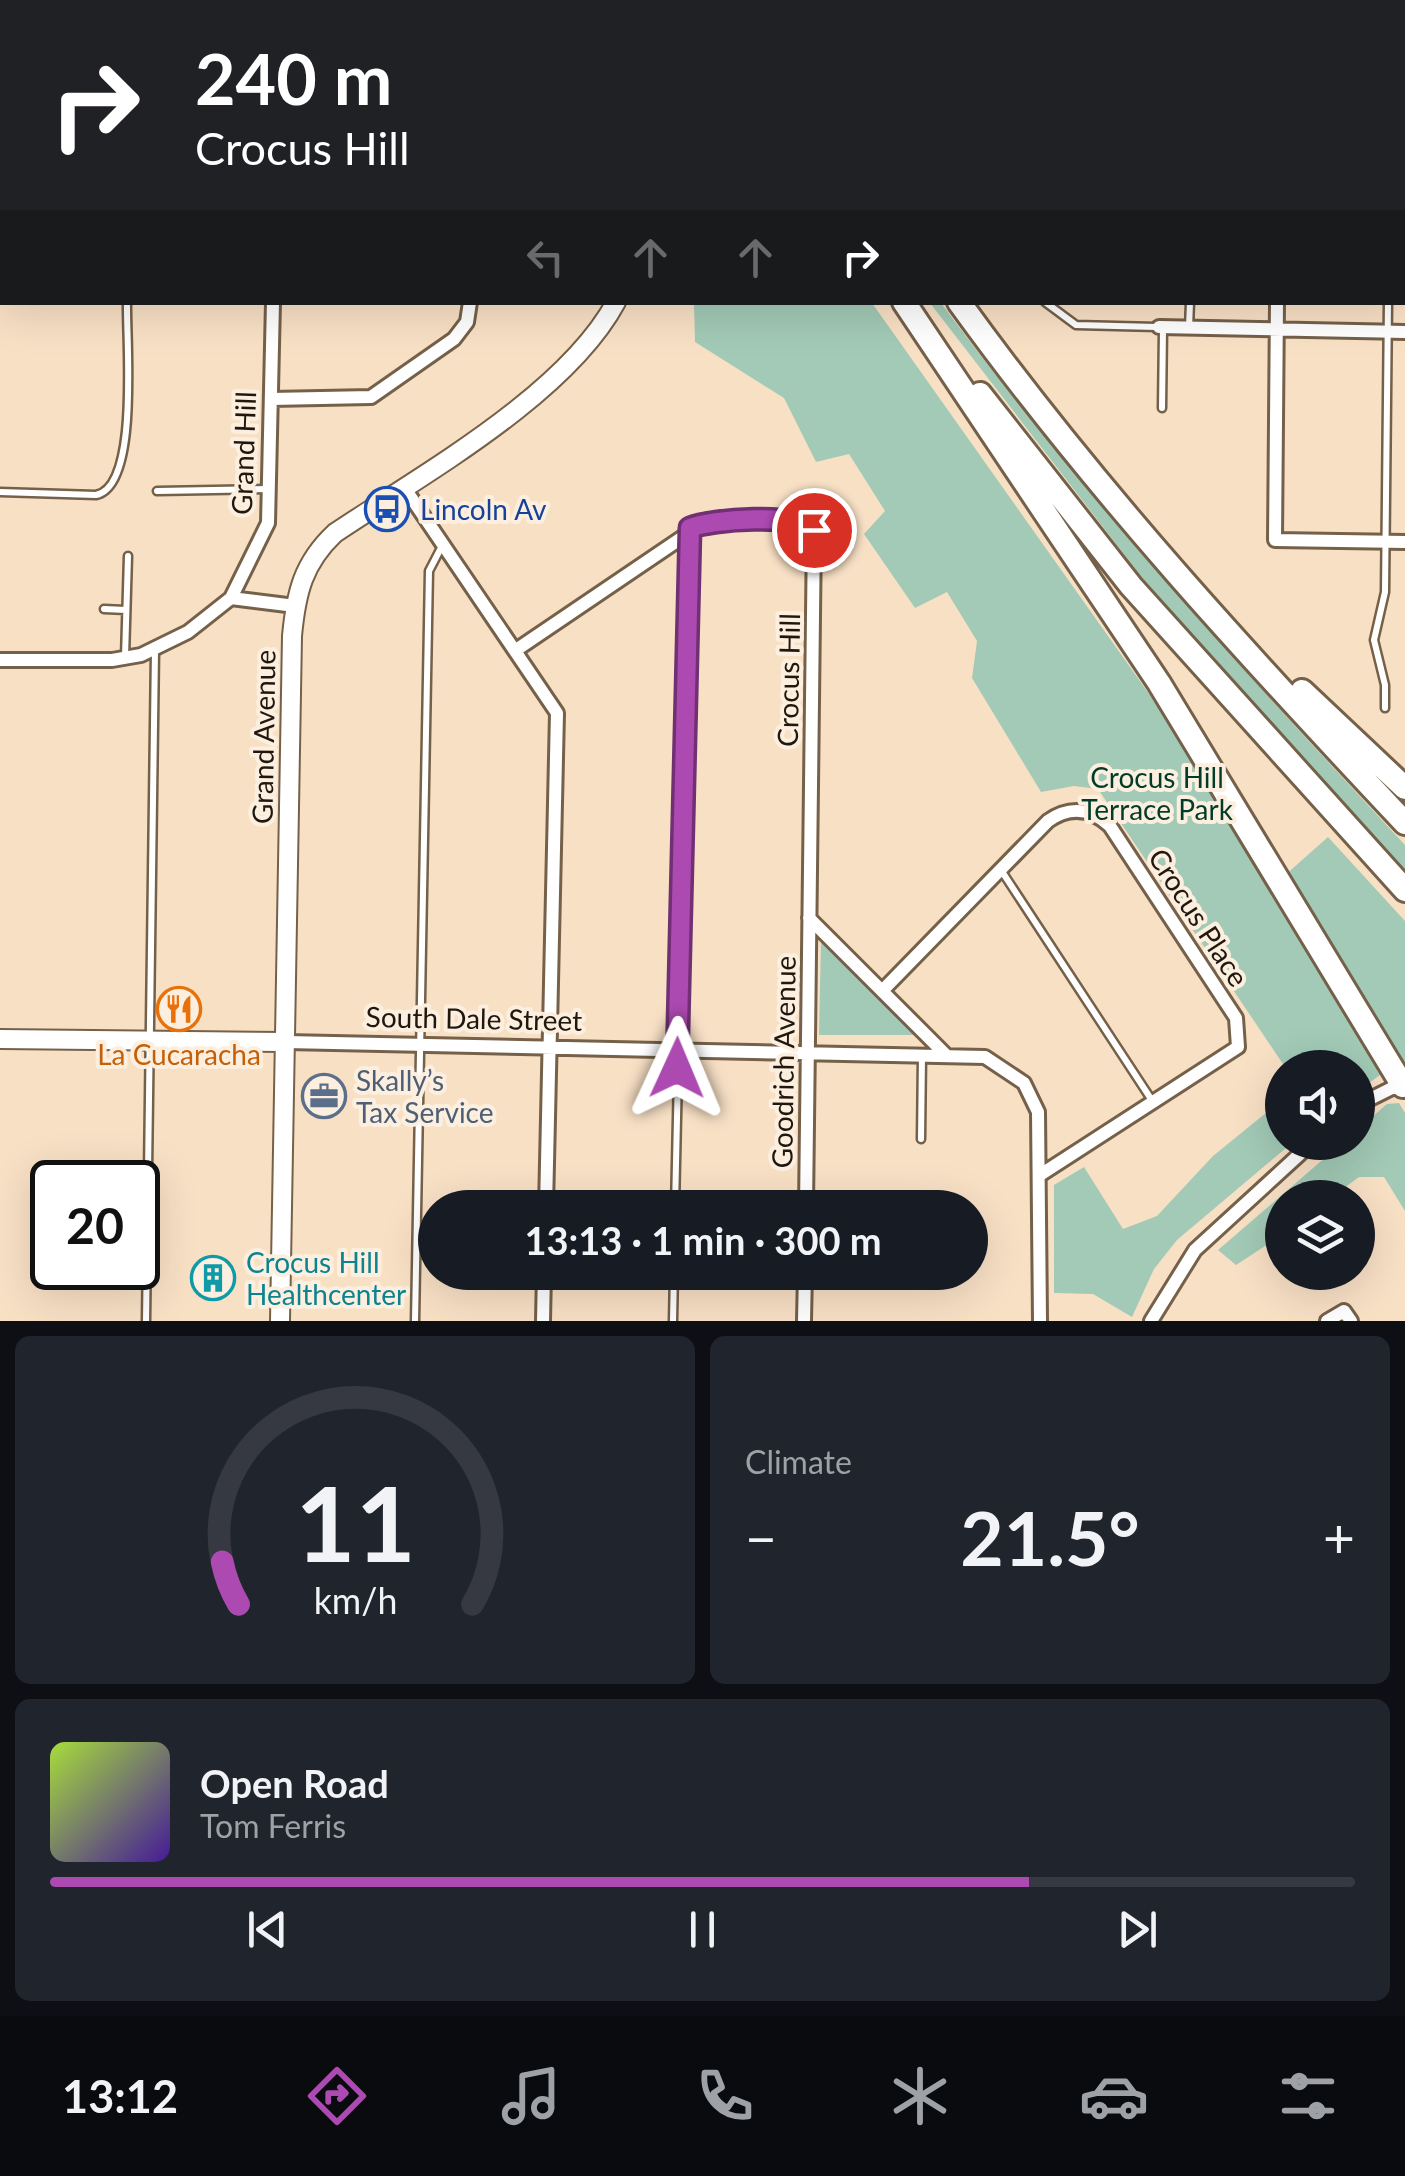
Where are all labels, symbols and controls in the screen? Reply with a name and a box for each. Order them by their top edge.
text: 240 m [195,36,392,120]
icon: right [30,40,160,170]
text: Crocus Hill [195,121,410,175]
icon: left [518,230,573,285]
icon: ahead [623,230,678,285]
icon: ahead [728,230,783,285]
icon: right [833,230,888,285]
street label: Grand Hill [224,391,262,515]
bus stop icon: Lincoln Av [364,486,410,532]
pin [772,488,857,573]
place label: Lincoln Av [420,492,547,526]
icon: arrive [787,503,842,558]
street label: Crocus Hill [770,613,806,747]
street label: Grand Avenue [244,650,282,824]
park label: Crocus Hill Terrace Park [1081,760,1234,826]
street label: Crocus Place [1142,842,1256,992]
street label: Goodrich Avenue [764,955,802,1169]
restaurant icon: La Cucaracha [156,986,202,1032]
street label: South Dale Street [365,999,583,1037]
position arrow [625,1016,729,1120]
place label: La Cucaracha [97,1037,261,1071]
map controls [1265,1050,1375,1290]
button: sound [1265,1050,1375,1160]
place label: Skally’s Tax Service [356,1063,494,1129]
office icon: Skally’s Tax Service [301,1073,347,1119]
speed limit sign: 20 [30,1160,160,1290]
button: layers [1265,1180,1375,1290]
text: 13:13 · 1 min · 300 m [524,1217,882,1263]
place label: Crocus Hill Healthcenter [246,1245,406,1311]
building icon: Crocus Hill Healthcenter [190,1255,236,1301]
text: Climate [745,1442,852,1481]
text: 11 [295,1459,415,1584]
text: 21.5° [960,1492,1140,1582]
text: − [745,1504,777,1570]
text: + [1323,1504,1355,1570]
text: km/h [313,1579,397,1622]
text: Open Road [200,1760,389,1806]
text: Tom Ferris [200,1806,346,1845]
icon: previous [240,1902,295,1957]
icon: pause [675,1902,730,1957]
icon: next [1110,1902,1165,1957]
icon: directions [302,2061,372,2131]
icon: music [496,2061,566,2131]
icon: phone [690,2061,760,2131]
icon: climate [885,2061,955,2131]
icon: car [1079,2061,1149,2131]
icon: filters [1273,2061,1343,2131]
text: 13:12 [62,2069,178,2123]

